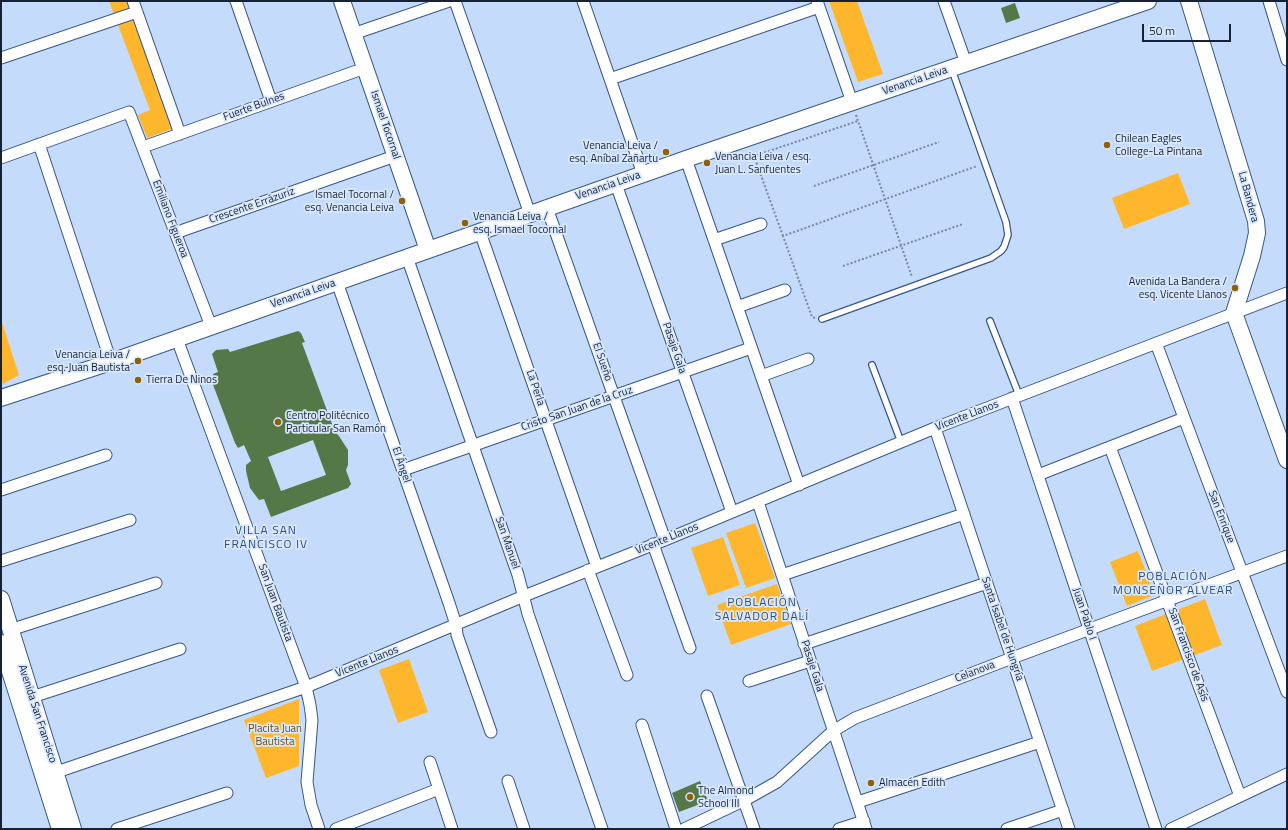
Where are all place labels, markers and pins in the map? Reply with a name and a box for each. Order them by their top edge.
place label: Chilean Eagles College-La Pintana [1115,132,1202,158]
place label: Venancia Leiva / esq. Aníbal Zañartu [569,139,658,165]
marker: Chilean Eagles College-La Pintana [1102,140,1112,150]
marker: Venancia Leiva / esq. Aníbal Zañartu [661,147,671,157]
place label: Venancia Leiva / esq. Juan L. Sanfuentes [715,150,811,176]
marker: Venancia Leiva / esq. Juan L. Sanfuentes [702,158,712,168]
place label: Ismael Tocornal / esq. Venancia Leiva [305,188,394,214]
marker: Ismael Tocornal / esq. Venancia Leiva [397,196,407,206]
place label: Venancia Leiva / esq. Ismael Tocornal [473,210,566,236]
marker: Venancia Leiva / esq. Ismael Tocornal [460,218,470,228]
place label: Avenida La Bandera / esq. Vicente Llanos [1129,275,1227,301]
marker: Avenida La Bandera / esq. Vicente Llanos [1230,283,1240,293]
place label: Venancia Leiva / esq. Juan Bautista [47,348,130,374]
marker: Venancia Leiva / esq. Juan Bautista [133,356,143,366]
place label: Tierra De Ninos [146,373,217,387]
marker: Tierra De Ninos [133,375,143,385]
place label: Centro Politécnico Particular San Ramón [286,409,386,435]
marker: Centro Politécnico Particular San Ramón [273,417,283,427]
place label: Almacén Edith [879,776,945,790]
marker: Almacén Edith [866,778,876,788]
place label: The Almond School III [698,784,753,810]
marker: The Almond School III [685,792,695,802]

